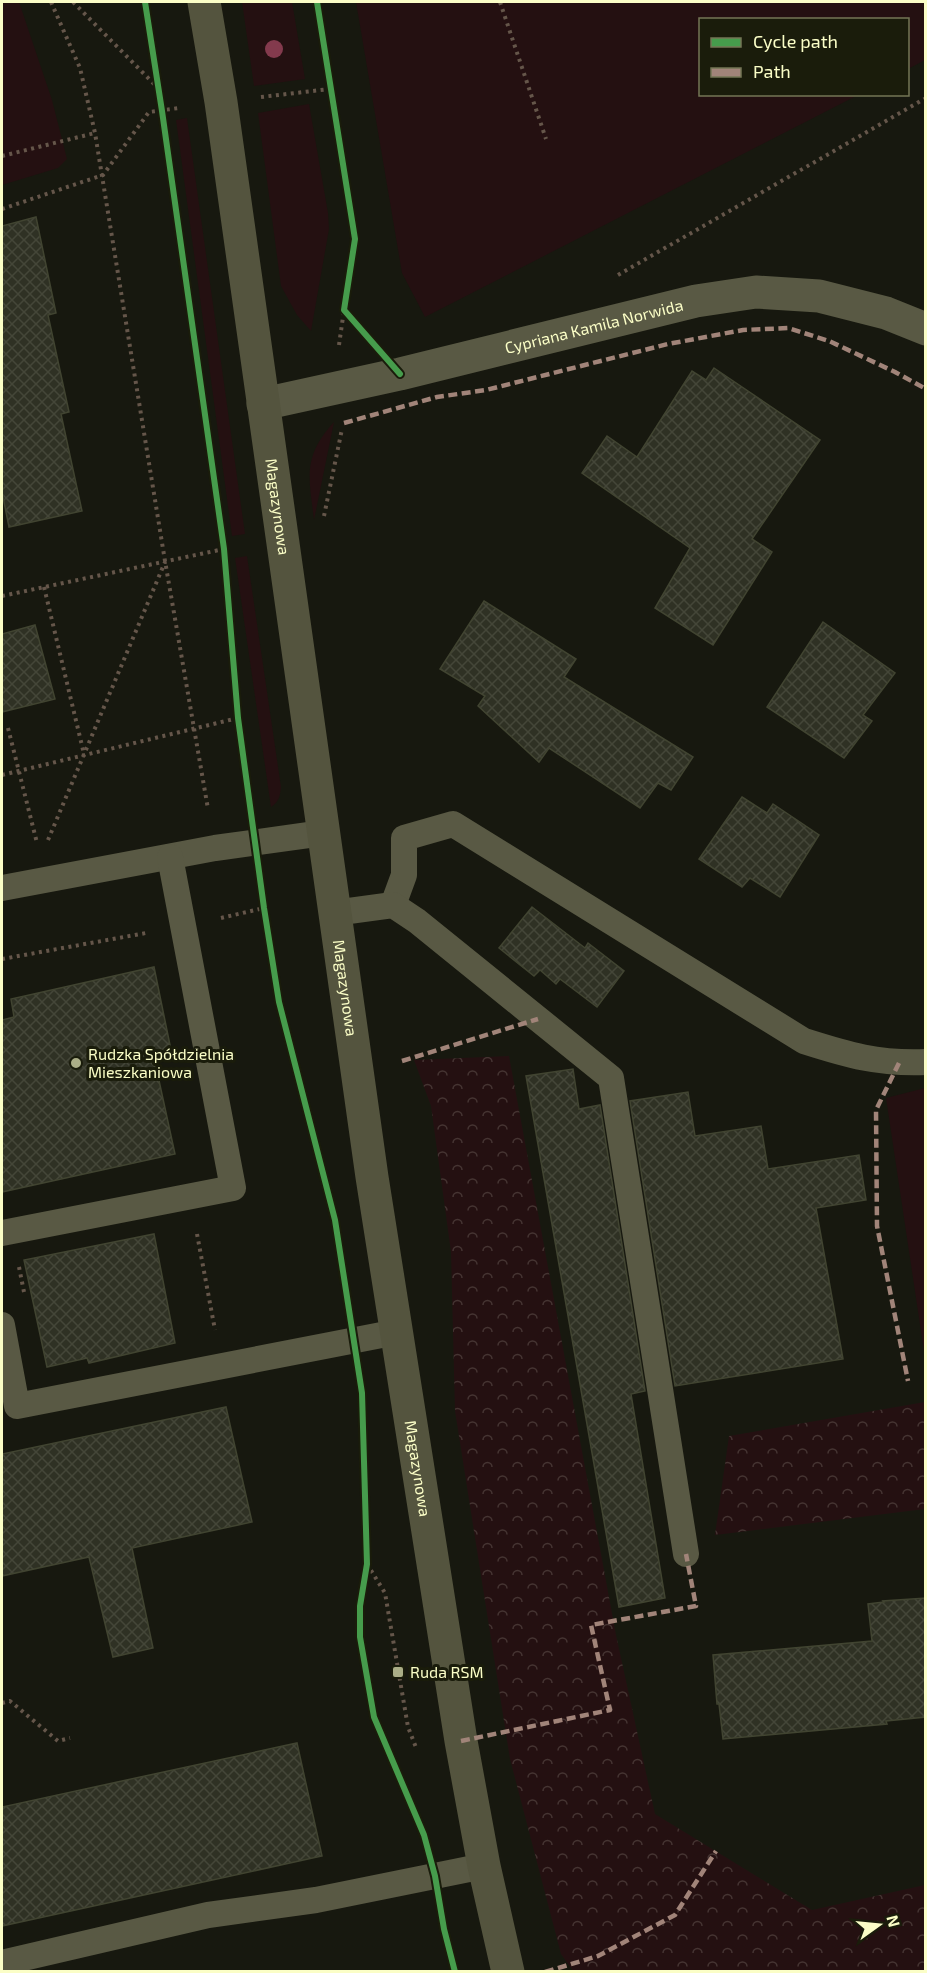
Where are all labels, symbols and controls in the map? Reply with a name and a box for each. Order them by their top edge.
legend [699,18,909,96]
text: Cycle path [753,30,838,52]
text: Path [753,60,791,82]
street label: Cypriana Kamila Norwida [503,295,685,357]
street label: Magazynowa [262,457,295,556]
street label: Magazynowa [330,938,362,1037]
place label: Rudzka Spółdzielnia Mieszkaniowa [88,1044,234,1081]
marker: Rudzka Spółdzielnia Mieszkaniowa [69,1056,83,1070]
street label: Magazynowa [402,1419,435,1518]
place label: Ruda RSM [410,1662,483,1681]
marker: Ruda RSM [391,1665,405,1679]
north arrow [849,1895,909,1955]
text: N [883,1913,905,1929]

